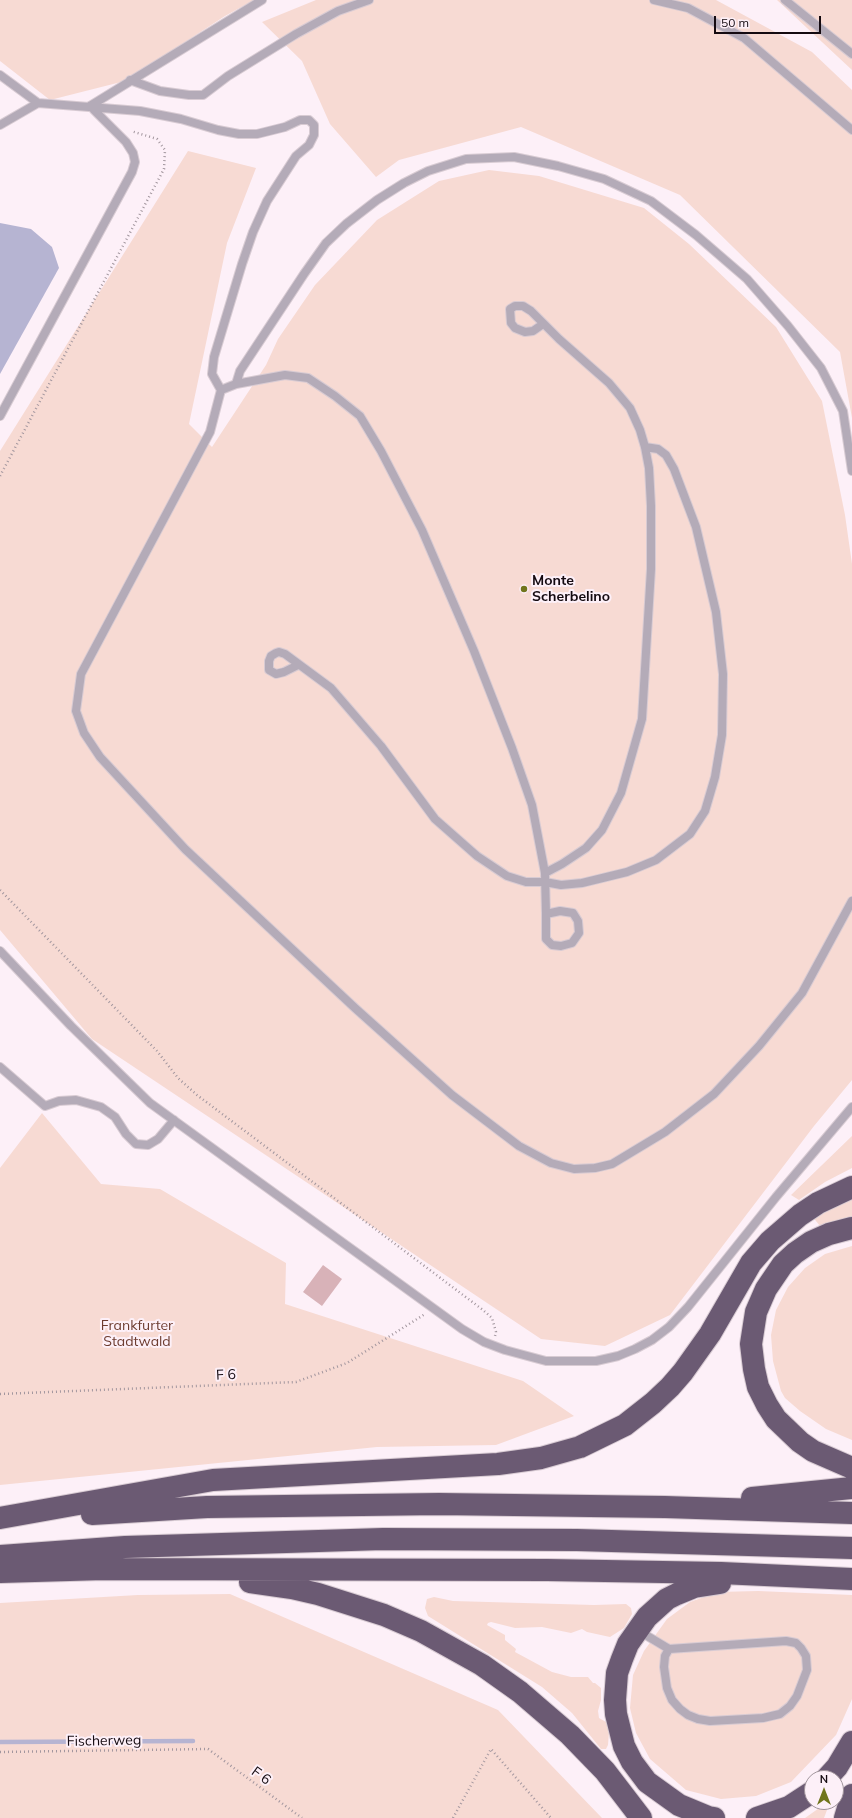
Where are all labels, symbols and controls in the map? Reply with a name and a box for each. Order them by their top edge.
scale bar [716,8,823,34]
text: 50 m [721,15,749,30]
place label: Monte Scherbelino [532,573,610,606]
marker: Monte Scherbelino [519,584,529,594]
park label: Frankfurter Stadtwald [101,1318,173,1350]
street label: F 6 [216,1366,236,1384]
street label: Fischerweg [67,1732,141,1750]
street label: F 6 [248,1763,274,1789]
north arrow [804,1770,844,1810]
text: N [820,1772,828,1786]

